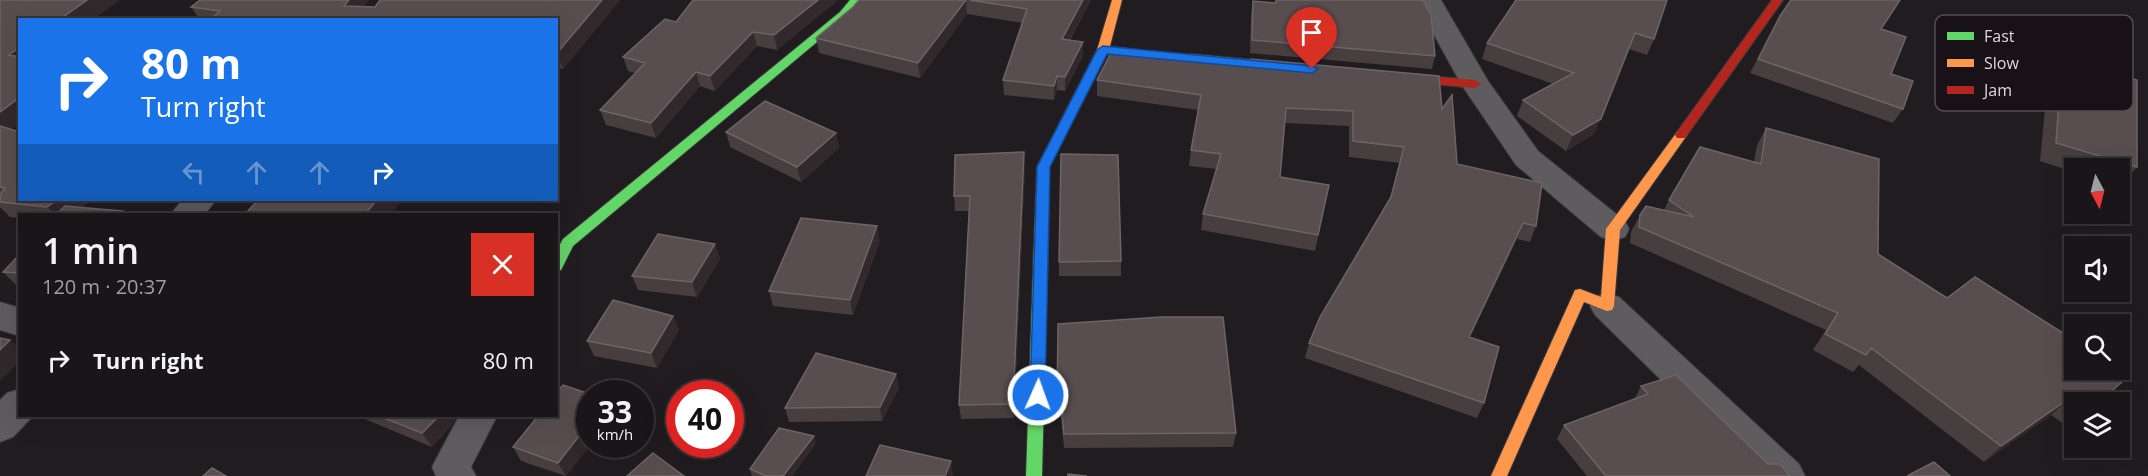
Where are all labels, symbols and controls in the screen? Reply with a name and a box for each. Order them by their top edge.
pin [1286,7,1337,69]
legend [1935,15,2133,111]
icon: arrive [1295,16,1328,49]
text: Fast [1984,25,2015,47]
text: 80 m [141,34,241,91]
icon: right [42,42,120,120]
text: Slow [1984,52,2019,74]
text: Jam [1982,79,2012,101]
text: Turn right [141,88,266,125]
icon: left [177,156,210,189]
icon: ahead [240,156,273,189]
icon: ahead [303,156,336,189]
icon: right [366,156,399,189]
north arrow [2064,158,2130,224]
map controls [2064,158,2130,458]
text: 1 min [42,226,139,275]
button: close [471,233,534,296]
button: sound [2064,236,2130,302]
text: 120 m · 20:37 [42,273,167,300]
button: search [2064,314,2130,380]
icon: right [42,344,75,377]
text: Turn right [93,345,204,375]
text: 80 m [483,345,534,375]
position arrow [1006,363,1070,427]
speed limit sign: 40 [666,380,744,458]
text: 33 [598,391,632,432]
button: layers [2064,392,2130,458]
text: km/h [597,424,633,444]

